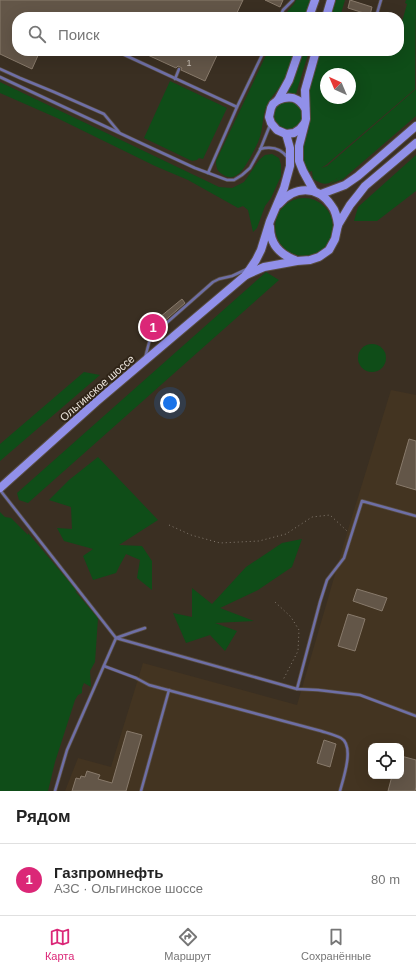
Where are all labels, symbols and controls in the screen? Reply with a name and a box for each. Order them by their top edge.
search box [12,12,404,56]
icon: search [26,23,48,45]
text: Поиск [58,26,100,43]
house number: 1 [186,58,192,68]
north arrow [320,68,356,104]
pin: 1 [140,312,166,342]
street label: Ольгинское шоссе [57,352,137,424]
your location [160,393,180,413]
map controls [368,743,404,779]
button: locate [368,743,404,779]
text: Рядом [16,807,71,826]
text: Газпромнефть [54,864,163,881]
text: 1 [25,872,33,887]
text: 80 m [371,872,400,887]
text: АЗС · Ольгинское шоссе [54,881,203,896]
tab: Карта [45,926,74,962]
tab: Маршрут [164,926,211,962]
tab: Сохранённые [301,926,371,962]

